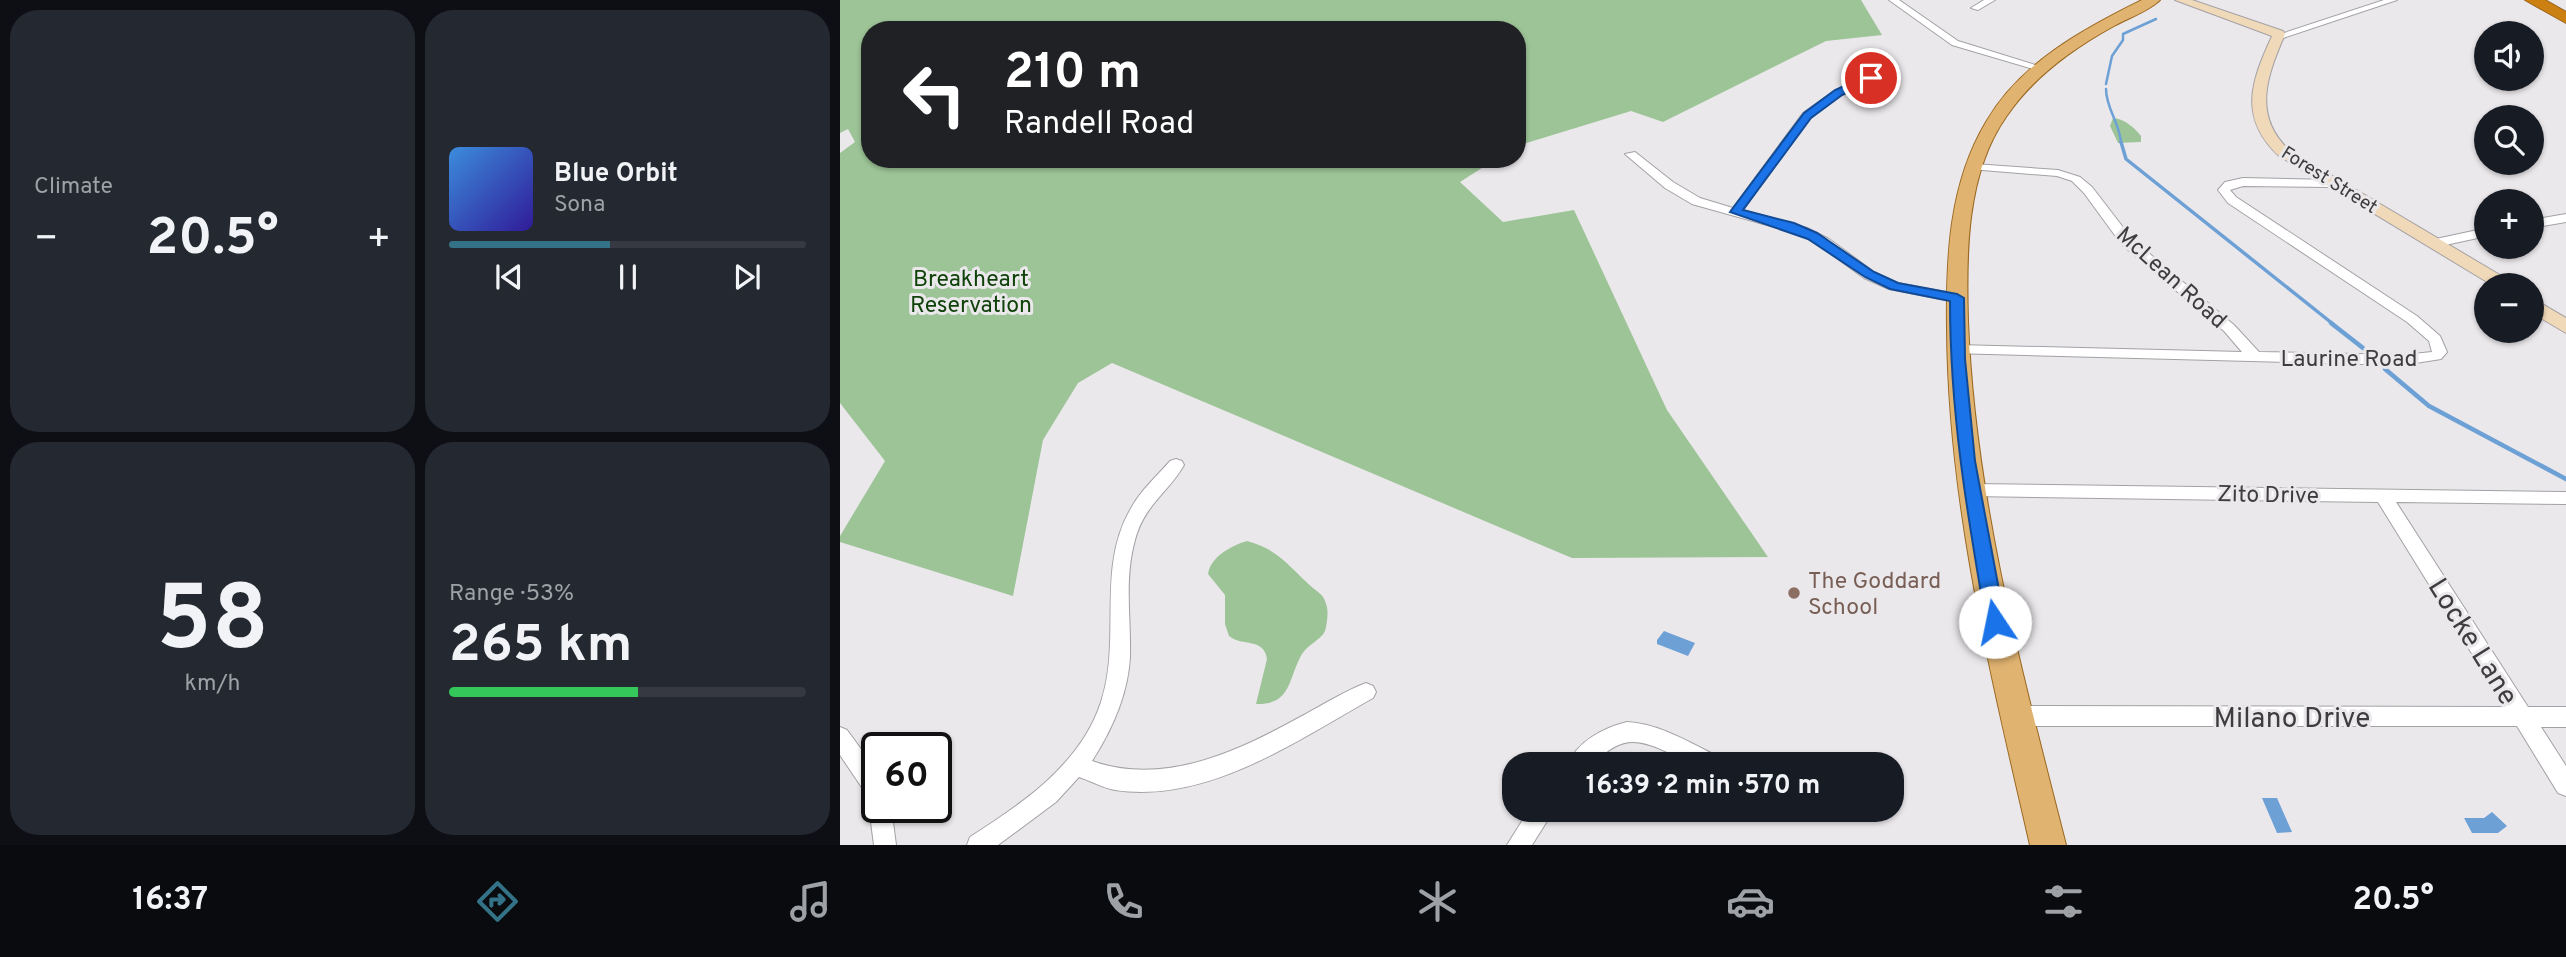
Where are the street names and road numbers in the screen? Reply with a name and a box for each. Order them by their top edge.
street label: Forest Street [2276,142,2382,220]
street label: McLean Road [2109,222,2232,336]
street label: Laurine Road [2280,346,2418,375]
street label: Zito Drive [2217,481,2319,512]
street label: Locke Lane [2418,572,2525,713]
street label: Milano Drive [2214,702,2370,738]

